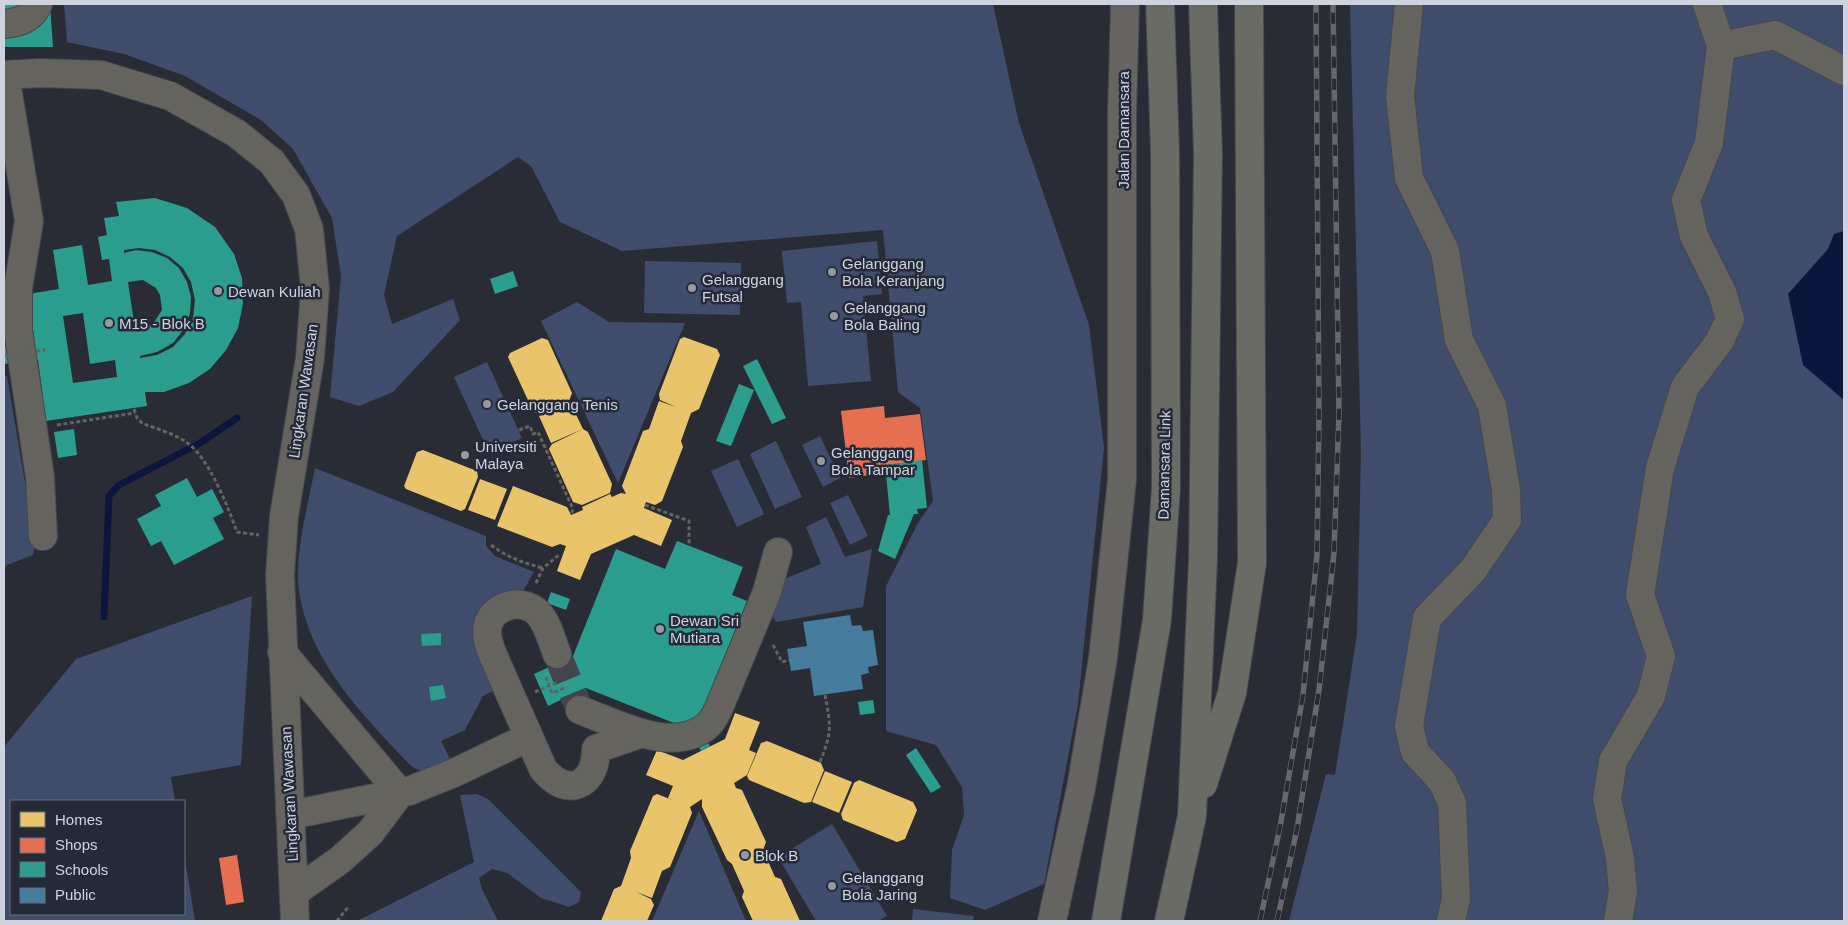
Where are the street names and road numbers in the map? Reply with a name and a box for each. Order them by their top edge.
street label: Jalan Damansara [1115,71,1132,189]
street label: Lingkaran Wawasan [285,323,321,459]
street label: Damansara Link [1155,410,1173,520]
street label: Lingkaran Wawasan [277,726,301,862]

